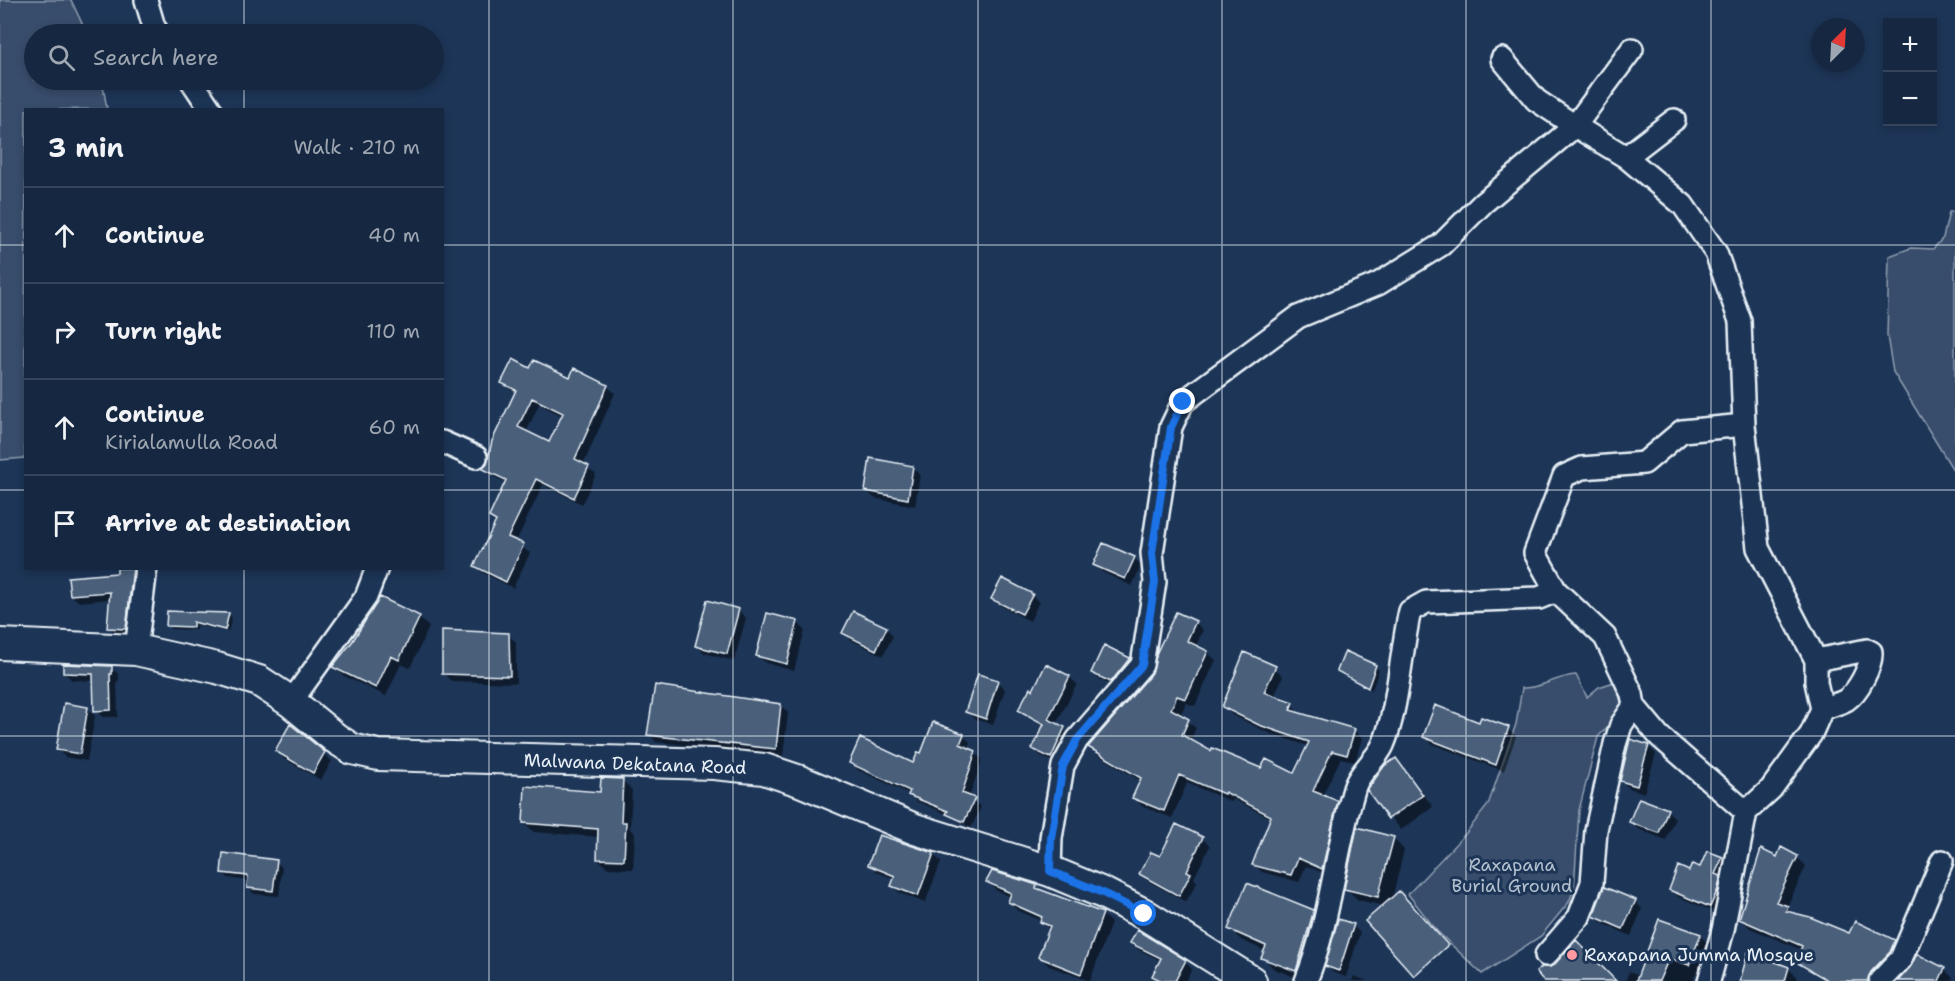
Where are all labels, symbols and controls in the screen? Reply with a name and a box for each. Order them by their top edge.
north arrow [1811,18,1865,72]
map controls [1883,18,1937,126]
button: + [1883,18,1937,72]
search box [24,24,444,90]
icon: search [45,41,78,74]
text: Search here [93,43,219,72]
button: − [1883,72,1937,126]
text: 3 min [48,130,124,165]
text: Walk · 210 m [294,134,420,160]
icon: ahead [48,219,81,252]
text: Continue [105,221,205,250]
text: 40 m [368,222,420,248]
icon: right [48,315,81,348]
text: Turn right [105,317,222,346]
text: 110 m [366,318,420,344]
route end [1169,388,1195,414]
text: Continue [105,400,205,429]
icon: ahead [48,411,81,444]
text: 60 m [368,414,420,440]
text: Kirialamulla Road [105,429,278,455]
icon: arrive [48,507,81,540]
text: Arrive at destination [105,509,351,538]
street label: Malwana Dekatana Road [523,748,747,780]
park label: Raxapana Burial Ground [1451,853,1573,898]
route start [1130,900,1156,926]
place label: Raxapana Jumma Mosque [1584,943,1814,967]
marker: Raxapana Jumma Mosque [1565,948,1579,962]

